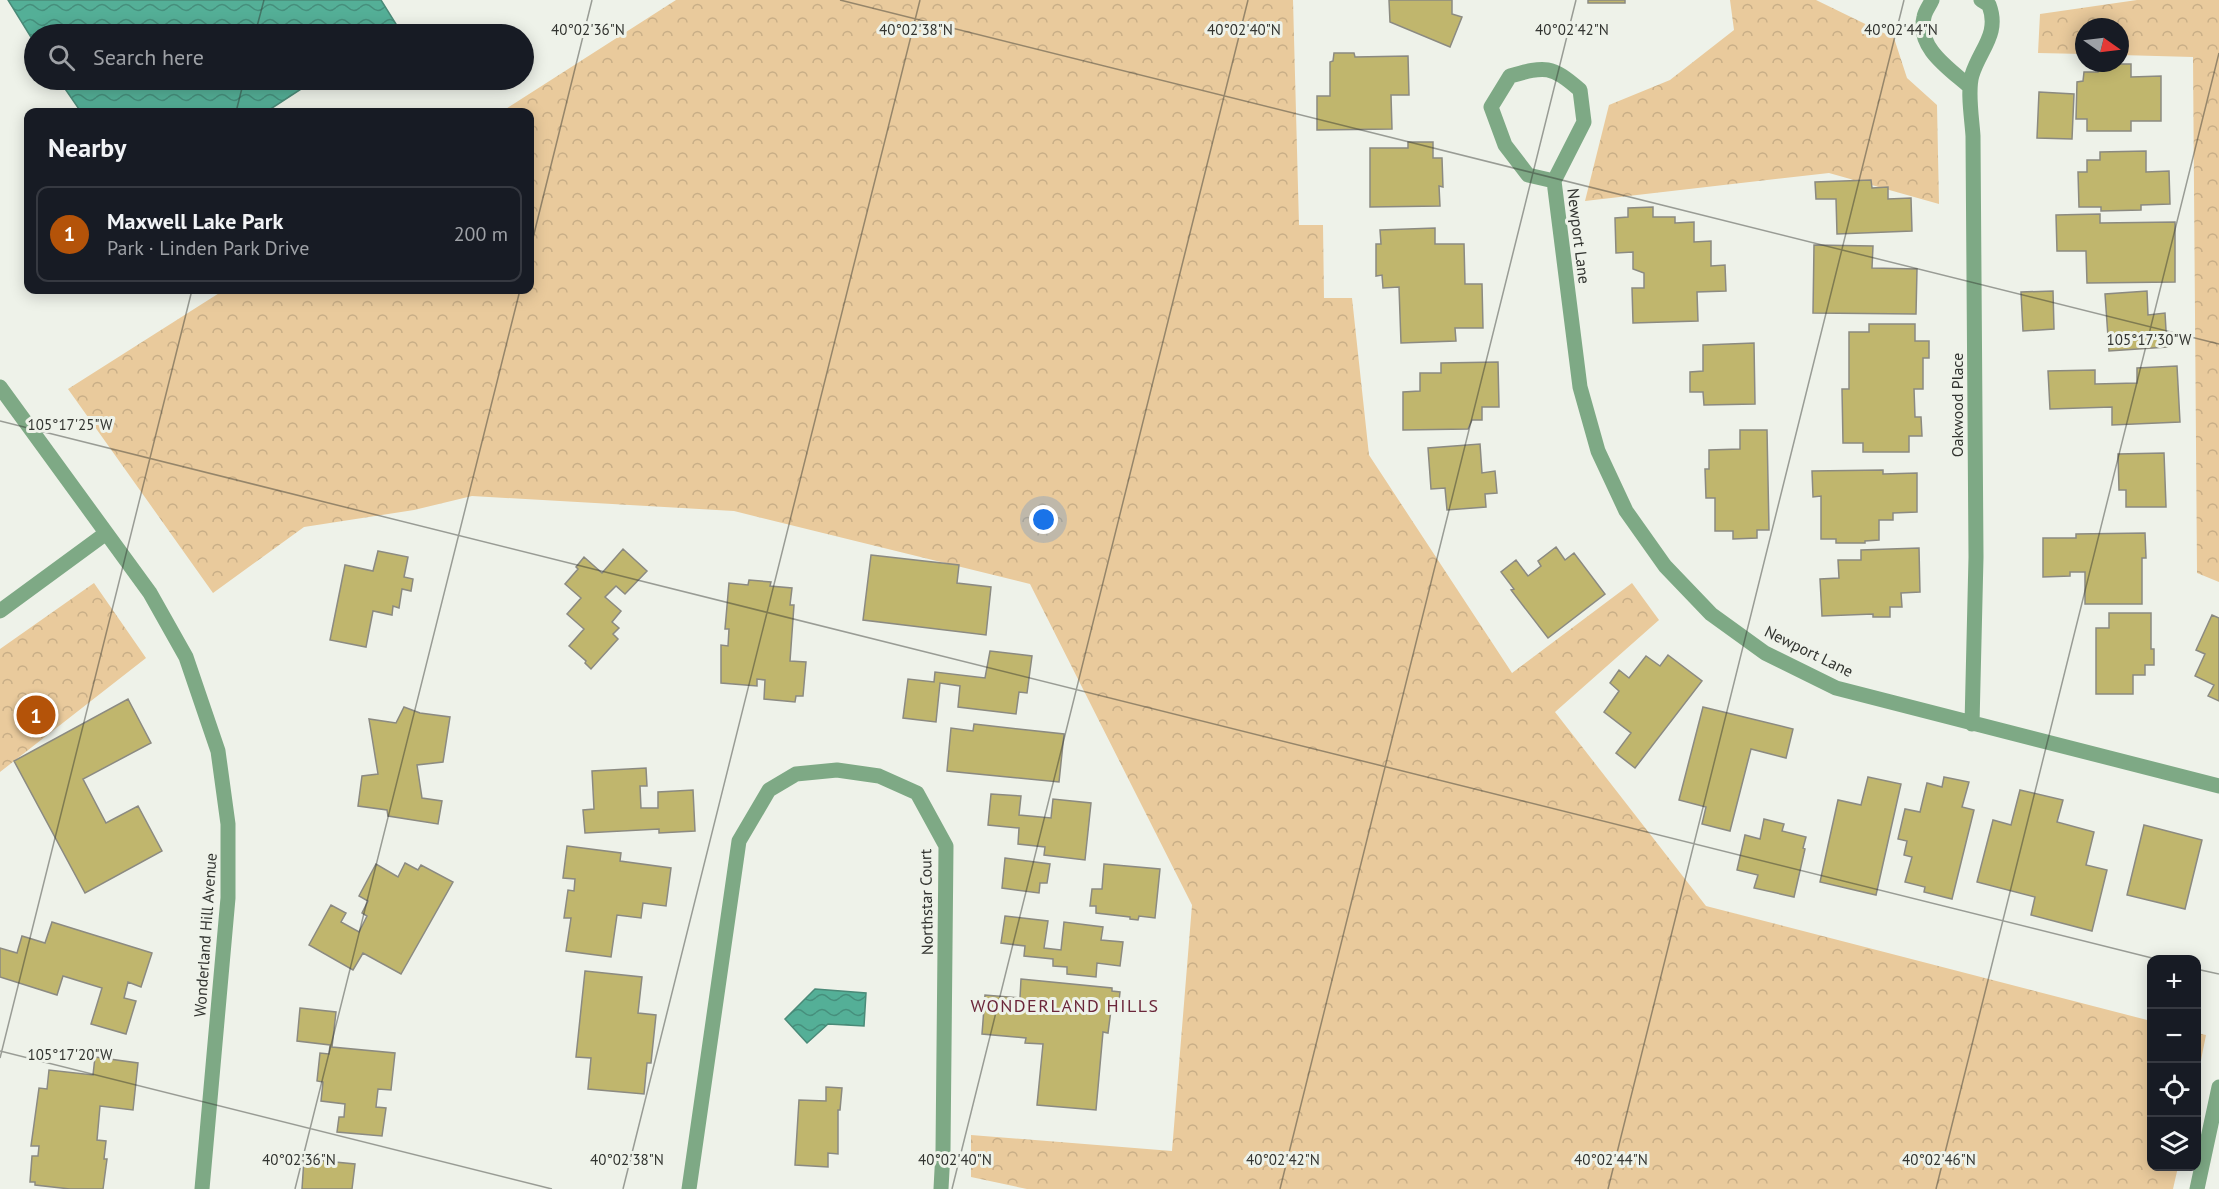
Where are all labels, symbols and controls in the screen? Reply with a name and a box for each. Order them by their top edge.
north arrow [2075,18,2129,72]
text: 40°02'36"N [551,20,625,39]
text: 40°02'38"N [879,20,953,39]
text: 40°02'40"N [1207,20,1281,39]
text: 40°02'42"N [1535,20,1609,39]
text: 40°02'44"N [1864,20,1938,39]
search box [24,24,534,90]
icon: search [45,41,78,74]
text: Search here [93,43,204,71]
text: Nearby [48,131,126,164]
street label: Newport Lane [1563,187,1595,285]
text: Maxwell Lake Park [107,207,283,235]
text: 1 [64,221,75,247]
text: 200 m [454,221,508,247]
text: Park · Linden Park Drive [107,235,309,261]
text: 105°17'30"W [2107,330,2192,349]
street label: Oakwood Place [1947,353,1967,457]
text: 105°17'25"W [28,415,113,434]
your location [1029,505,1058,534]
street label: Newport Lane [1761,621,1857,681]
pin: 1 [16,692,56,738]
street label: Northstar Court [915,848,937,955]
street label: Wonderland Hill Avenue [189,852,221,1018]
map controls [2147,955,2201,1171]
button: + [2147,955,2201,1009]
district label: WONDERLAND HILLS [970,994,1160,1017]
button: − [2147,1009,2201,1063]
text: 105°17'20"W [28,1045,113,1064]
button: locate [2147,1063,2201,1117]
button: layers [2147,1117,2201,1171]
text: 40°02'36"N [262,1150,336,1169]
text: 40°02'38"N [590,1150,664,1169]
text: 40°02'40"N [918,1150,992,1169]
text: 40°02'42"N [1246,1150,1320,1169]
text: 40°02'44"N [1574,1150,1648,1169]
text: 40°02'46"N [1902,1150,1976,1169]

